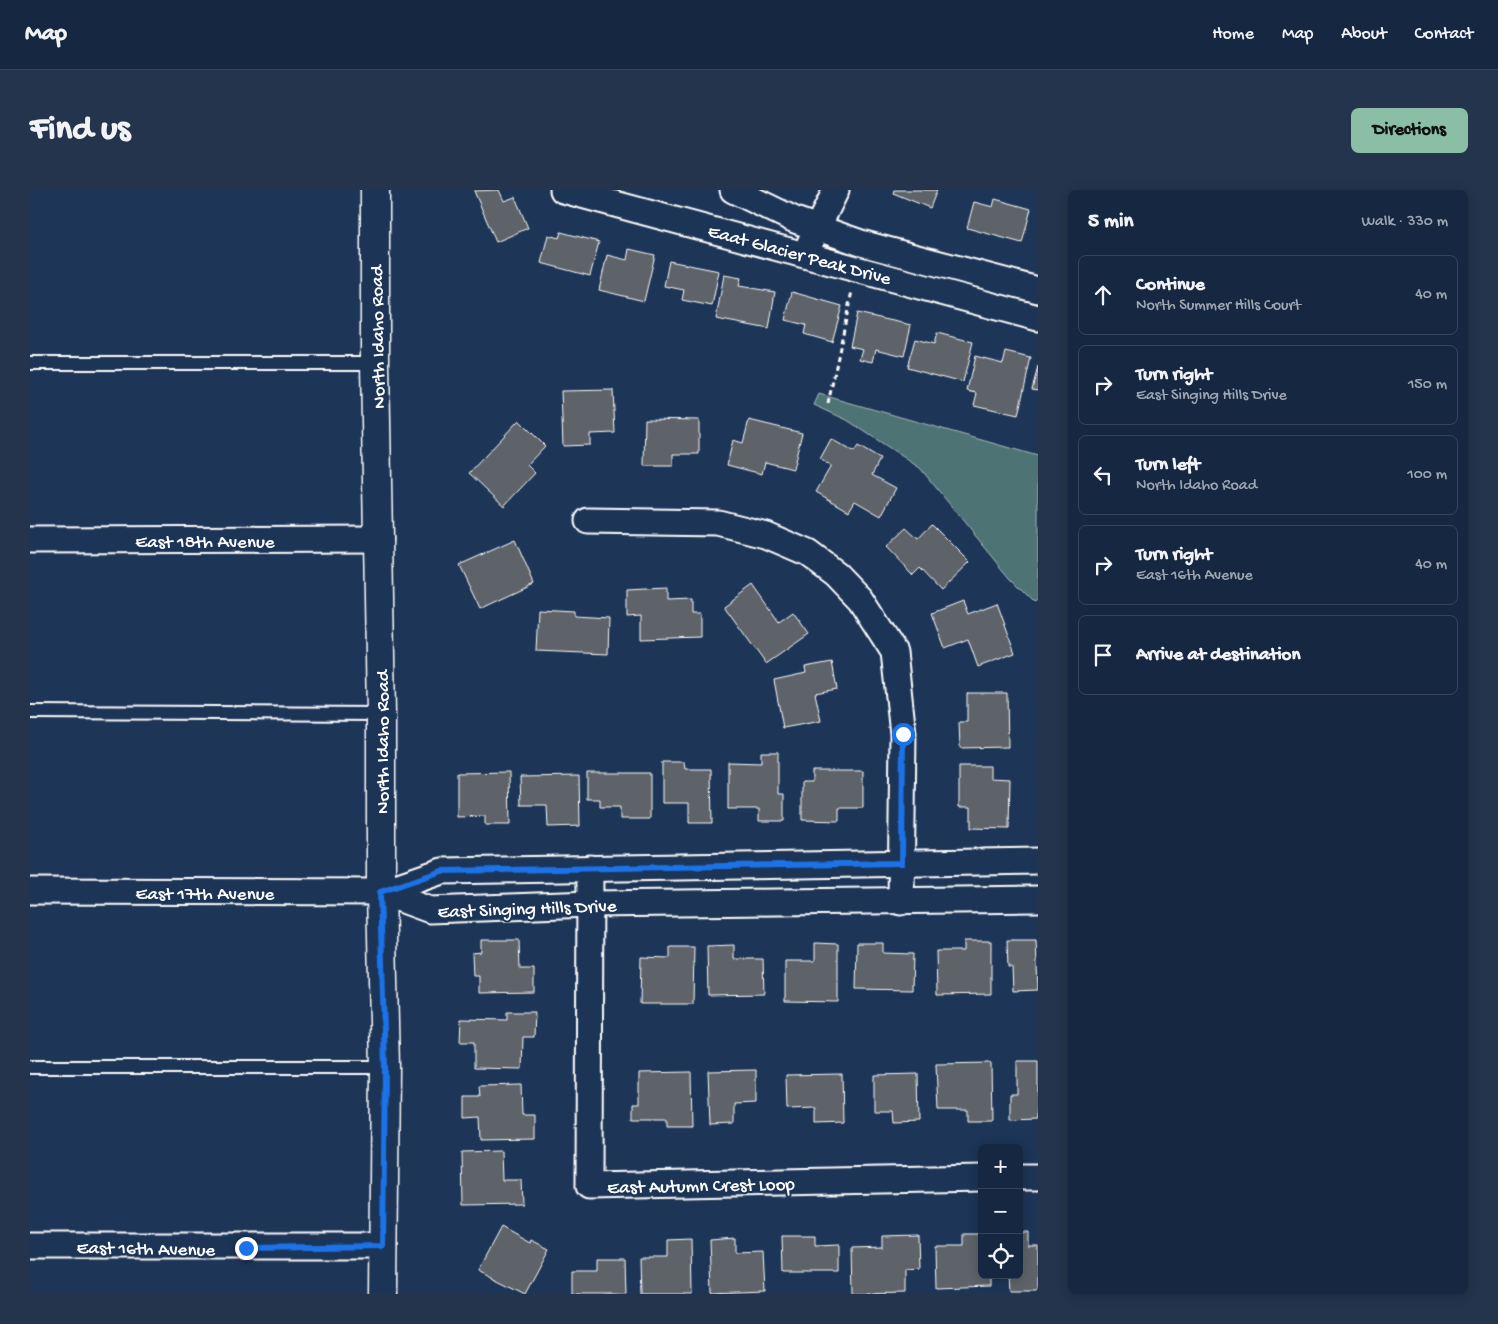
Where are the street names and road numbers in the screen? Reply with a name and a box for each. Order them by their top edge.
street label: Eaat Glacier Peak Drive [705,221,893,292]
street label: North Idaho Road [367,263,392,409]
street label: East 18th Avenue [135,532,275,555]
street label: North Idaho Road [373,668,396,814]
street label: East 17th Avenue [136,884,275,907]
street label: East Singing Hills Drive [437,896,617,925]
street label: East Autumn Crest Loop [607,1174,796,1201]
street label: East 16th Avenue [76,1238,216,1263]

